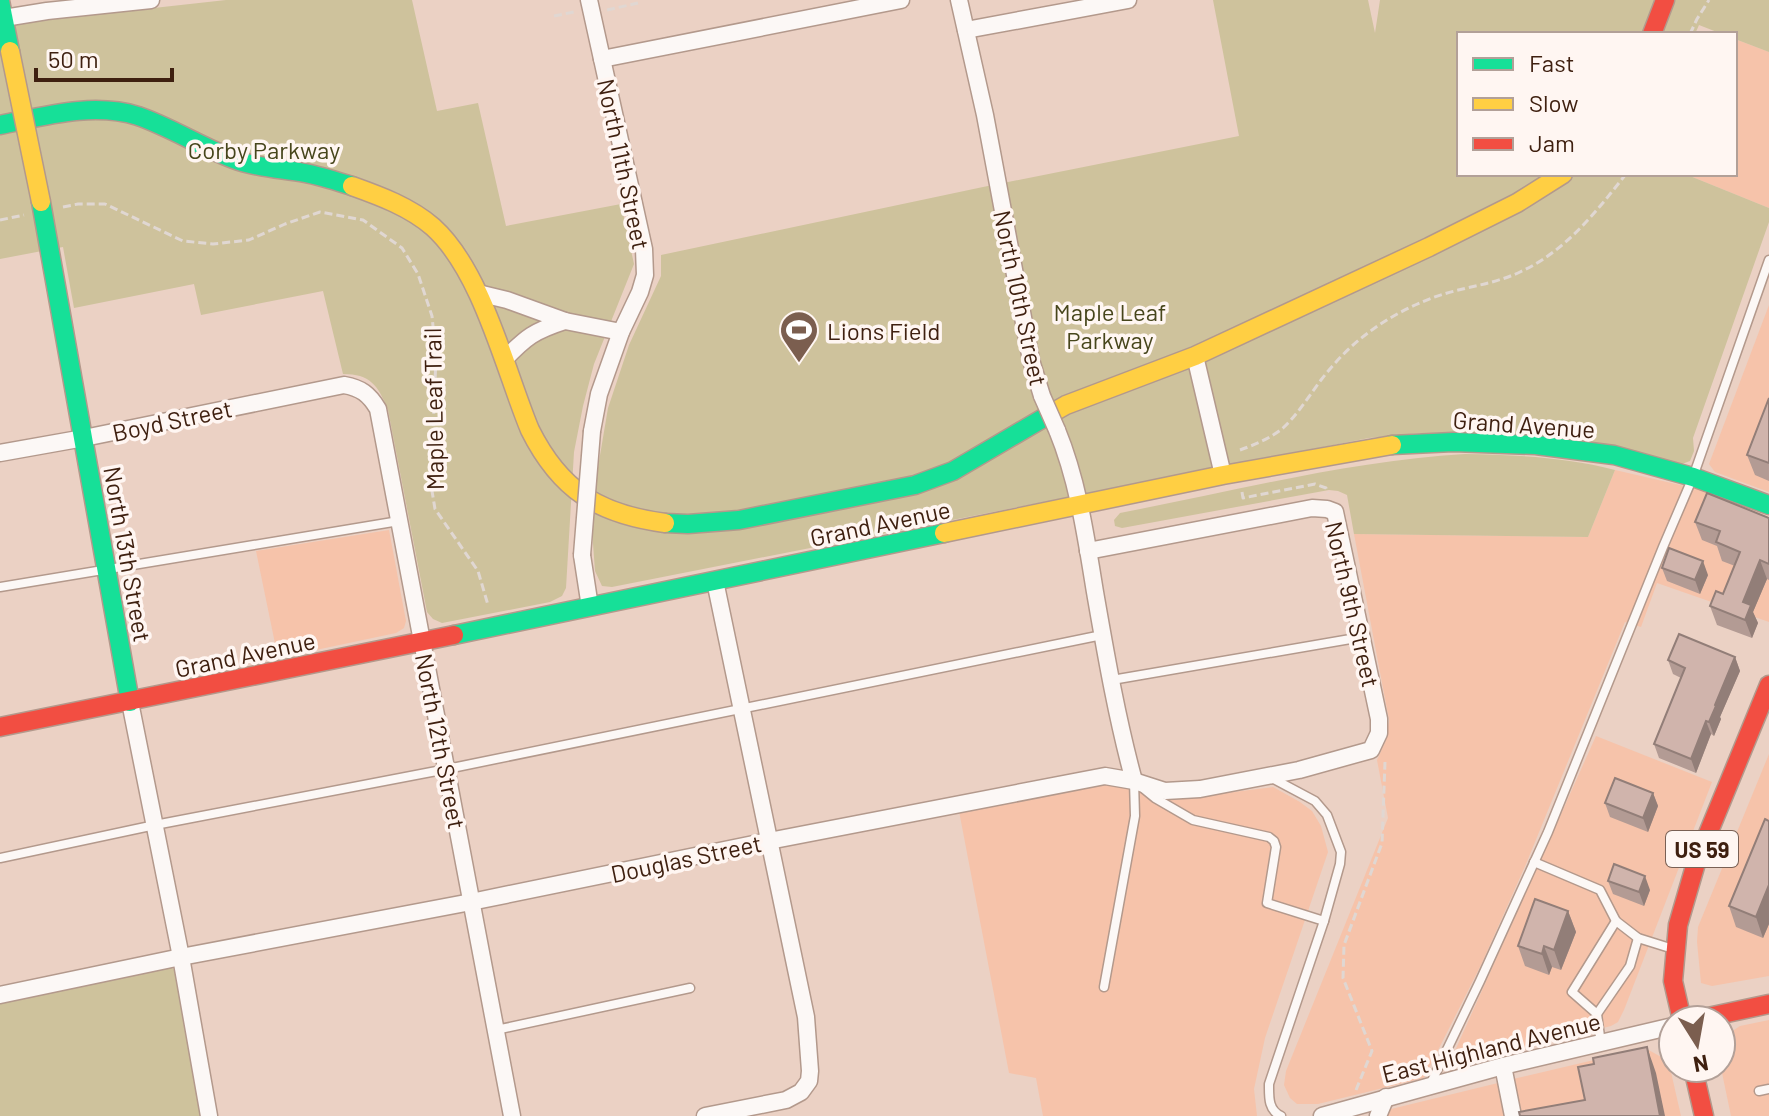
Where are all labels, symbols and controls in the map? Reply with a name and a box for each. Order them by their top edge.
scale bar [36,32,172,82]
legend [1457,32,1737,176]
text: 50 m [48,44,99,73]
text: Fast [1529,48,1574,77]
street label: North 11th Street [592,76,656,252]
text: Slow [1529,88,1578,117]
text: Jam [1529,128,1575,157]
park label: Corby Parkway [188,135,340,164]
street label: North 10th Street [988,208,1054,388]
park label: Maple Leaf Parkway [1054,297,1166,354]
sports icon: Lions Field [778,309,820,364]
place label: Lions Field [827,316,940,345]
street label: Maple Leaf Trail [417,327,449,491]
street label: Boyd Street [109,393,235,447]
street label: Grand Avenue [1452,405,1596,443]
street label: North 13th Street [98,464,158,644]
street label: Grand Avenue [807,494,953,552]
street label: North 9th Street [1320,518,1386,690]
street label: Grand Avenue [172,625,318,683]
street label: North 12th Street [410,651,472,831]
street label: Douglas Street [608,828,764,888]
road number: US 59 [1666,831,1738,867]
north arrow [1657,1004,1737,1084]
street label: East Highland Avenue [1379,1006,1603,1088]
text: N [1691,1050,1711,1079]

